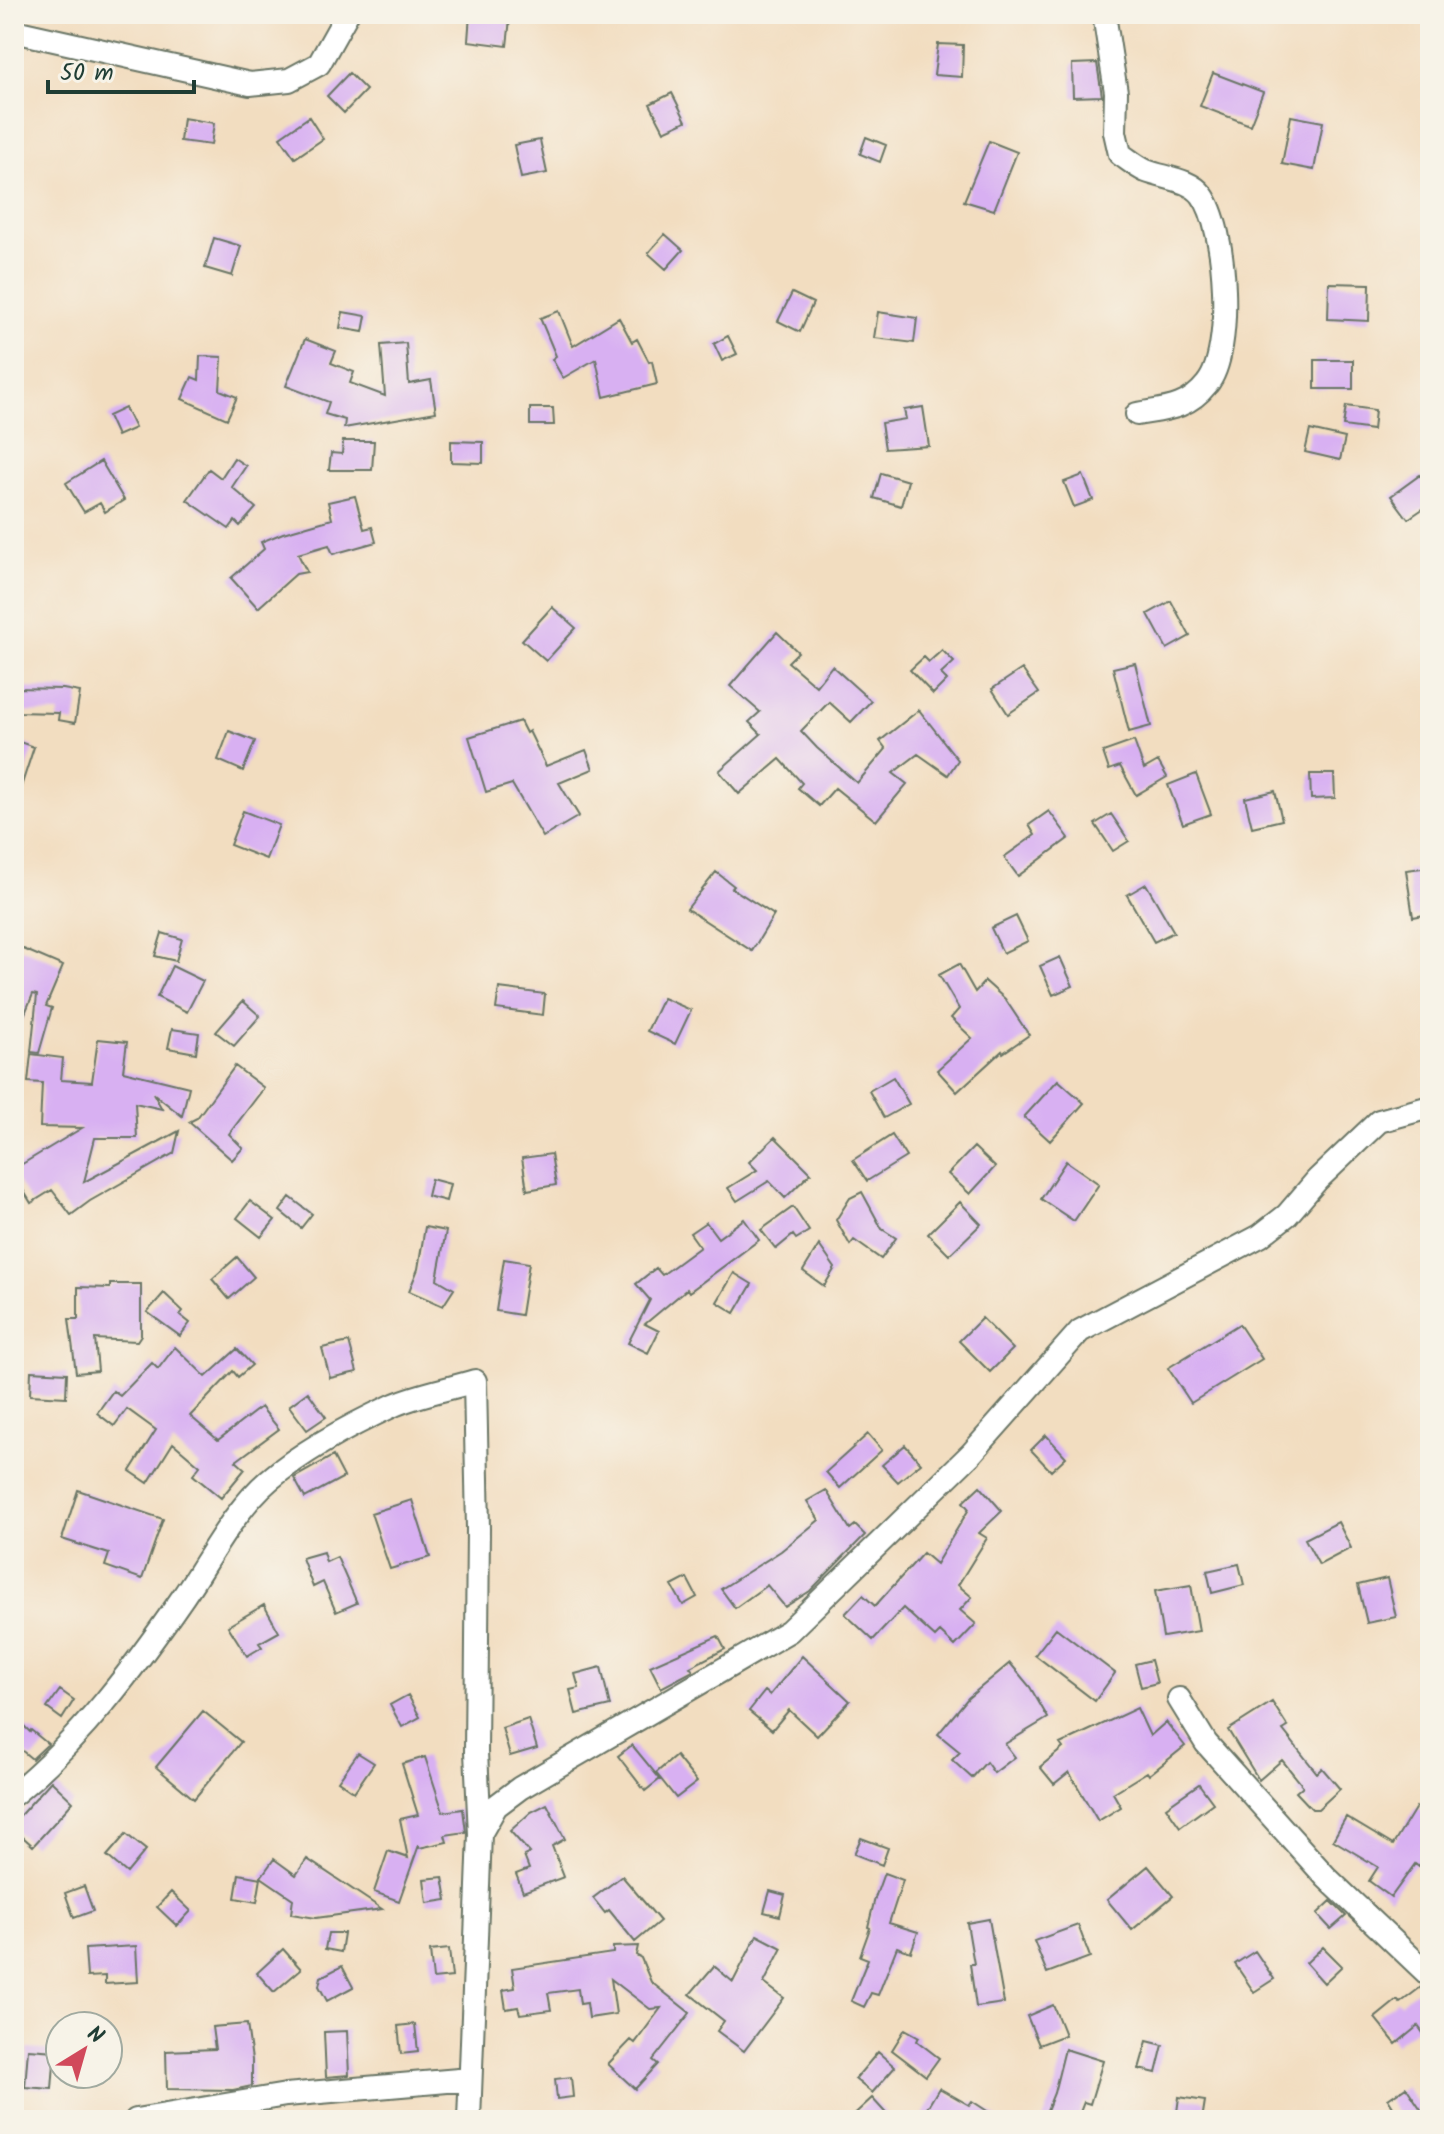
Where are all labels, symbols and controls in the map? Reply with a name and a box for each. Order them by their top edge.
scale bar [48,44,194,94]
text: 50 m [60,54,114,93]
north arrow [44,2010,124,2090]
text: N [78,2018,111,2054]

